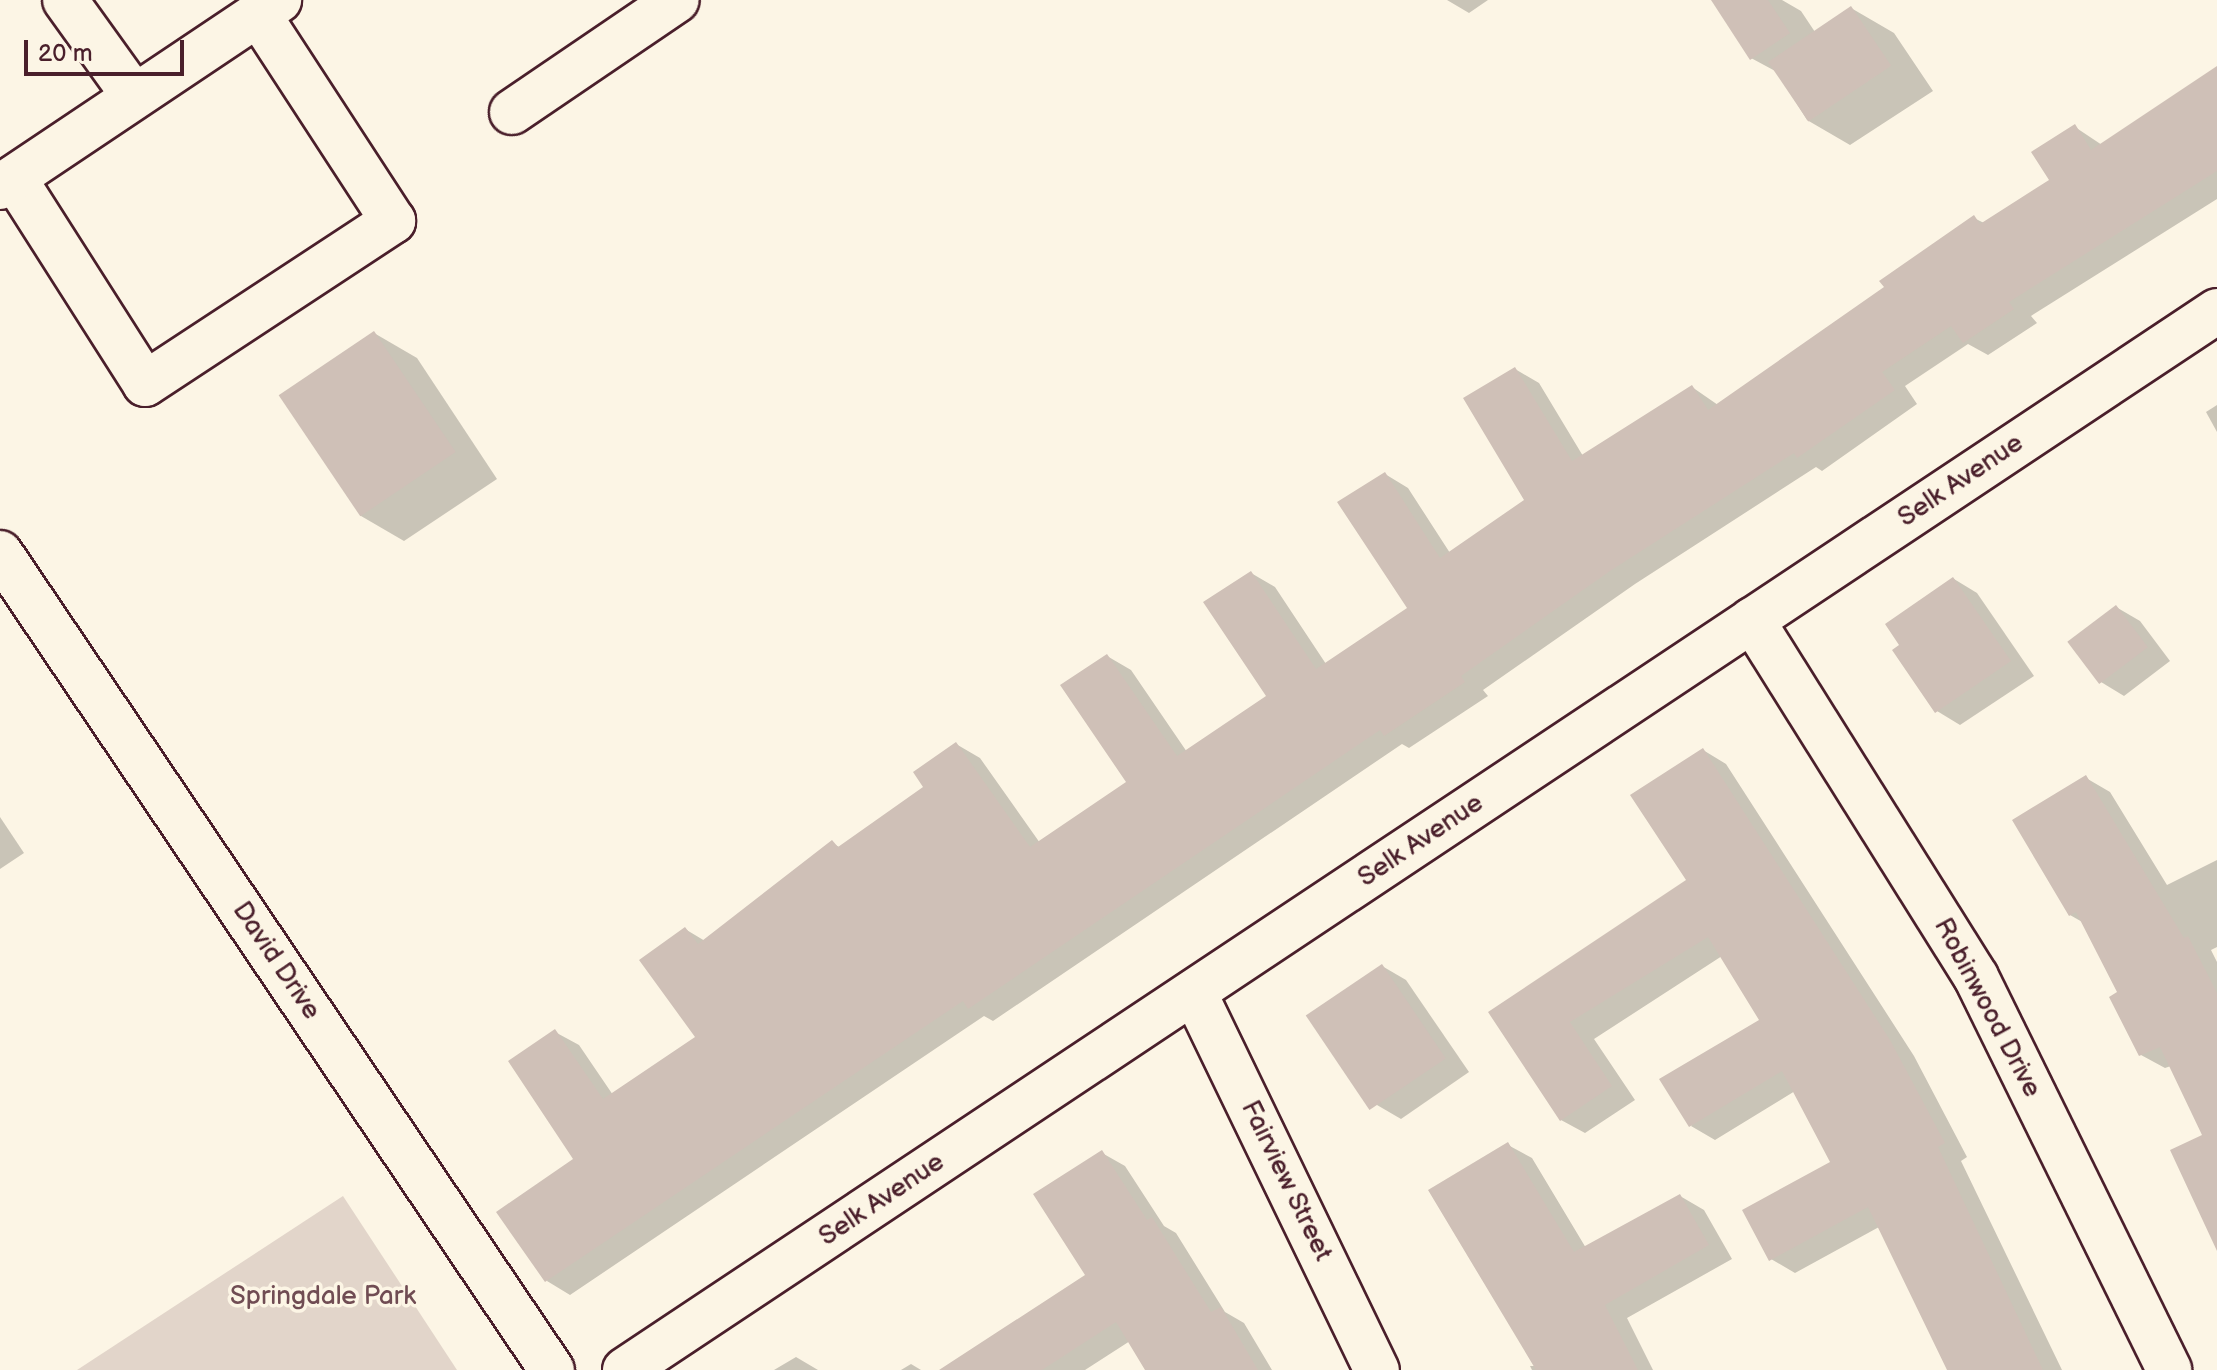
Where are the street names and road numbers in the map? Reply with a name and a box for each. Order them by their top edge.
street label: Selk Avenue [1893,428,2029,534]
street label: Selk Avenue [1353,788,1489,894]
street label: David Drive [225,896,327,1026]
street label: Robinwood Drive [1927,913,2047,1103]
street label: Fairview Street [1234,1096,1338,1266]
street label: Selk Avenue [814,1147,950,1253]

